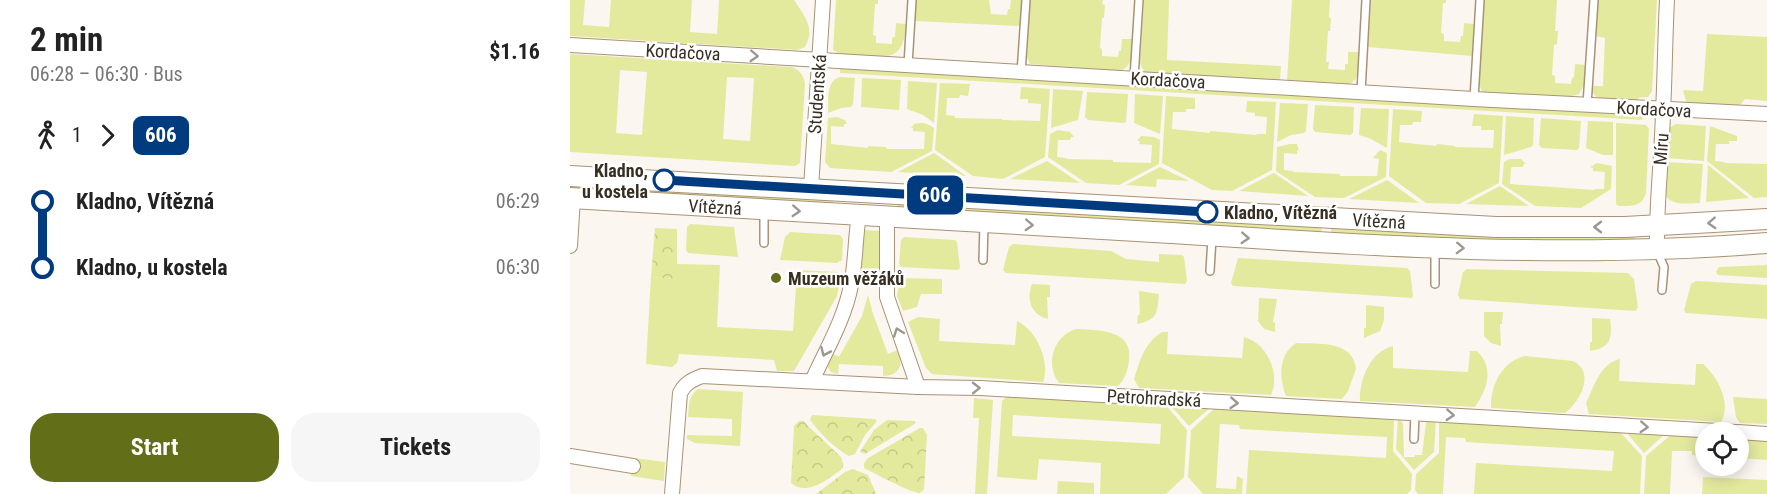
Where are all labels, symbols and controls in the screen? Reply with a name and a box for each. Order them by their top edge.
text: 2 min [30,20,103,59]
text: $1.16 [489,39,540,64]
street label: Kordačova [645,40,721,64]
one-way arrow [750,49,759,62]
street label: Studentská [804,54,830,134]
text: 06:28 – 06:30 · Bus [30,62,183,86]
street label: Kordačova [1130,68,1206,92]
street label: Kordačova [1616,97,1692,121]
icon: walk [30,119,63,152]
icon: forward [91,119,124,152]
text: 1 [72,123,82,147]
text: 606 [145,123,177,147]
street label: Míru [1649,132,1673,166]
place label: Kladno, u kostela [582,160,648,202]
marker: Kladno, u kostela [653,169,675,191]
line badge: 606 [900,176,970,214]
text: 606 [919,183,951,207]
text: Kladno, Vítězná [76,189,214,214]
text: 06:29 [496,189,540,213]
street label: Vítězná [688,195,742,219]
marker: Kladno, Vítězná [1196,201,1218,223]
place label: Kladno, Vítězná [1224,202,1337,223]
one-way arrow [792,205,801,218]
street label: Vítězná [1352,209,1406,233]
one-way arrow [1707,216,1716,229]
one-way arrow [1025,219,1034,232]
one-way arrow [1594,221,1603,233]
one-way arrow [1240,231,1249,244]
one-way arrow [1456,242,1465,255]
text: Kladno, u kostela [76,255,228,280]
text: 06:30 [496,255,540,279]
place label: Muzeum věžáků [788,268,904,289]
marker: Muzeum věžáků [769,271,783,285]
one-way arrow [893,327,906,337]
one-way arrow [821,346,833,357]
one-way arrow [972,382,981,395]
street label: Petrohradská [1106,385,1202,411]
one-way arrow [1229,396,1238,409]
one-way arrow [1445,409,1454,422]
button: Start [30,413,279,482]
button: Tickets [291,413,540,482]
one-way arrow [1640,420,1649,433]
map controls [1695,422,1749,476]
button: locate [1695,422,1749,476]

